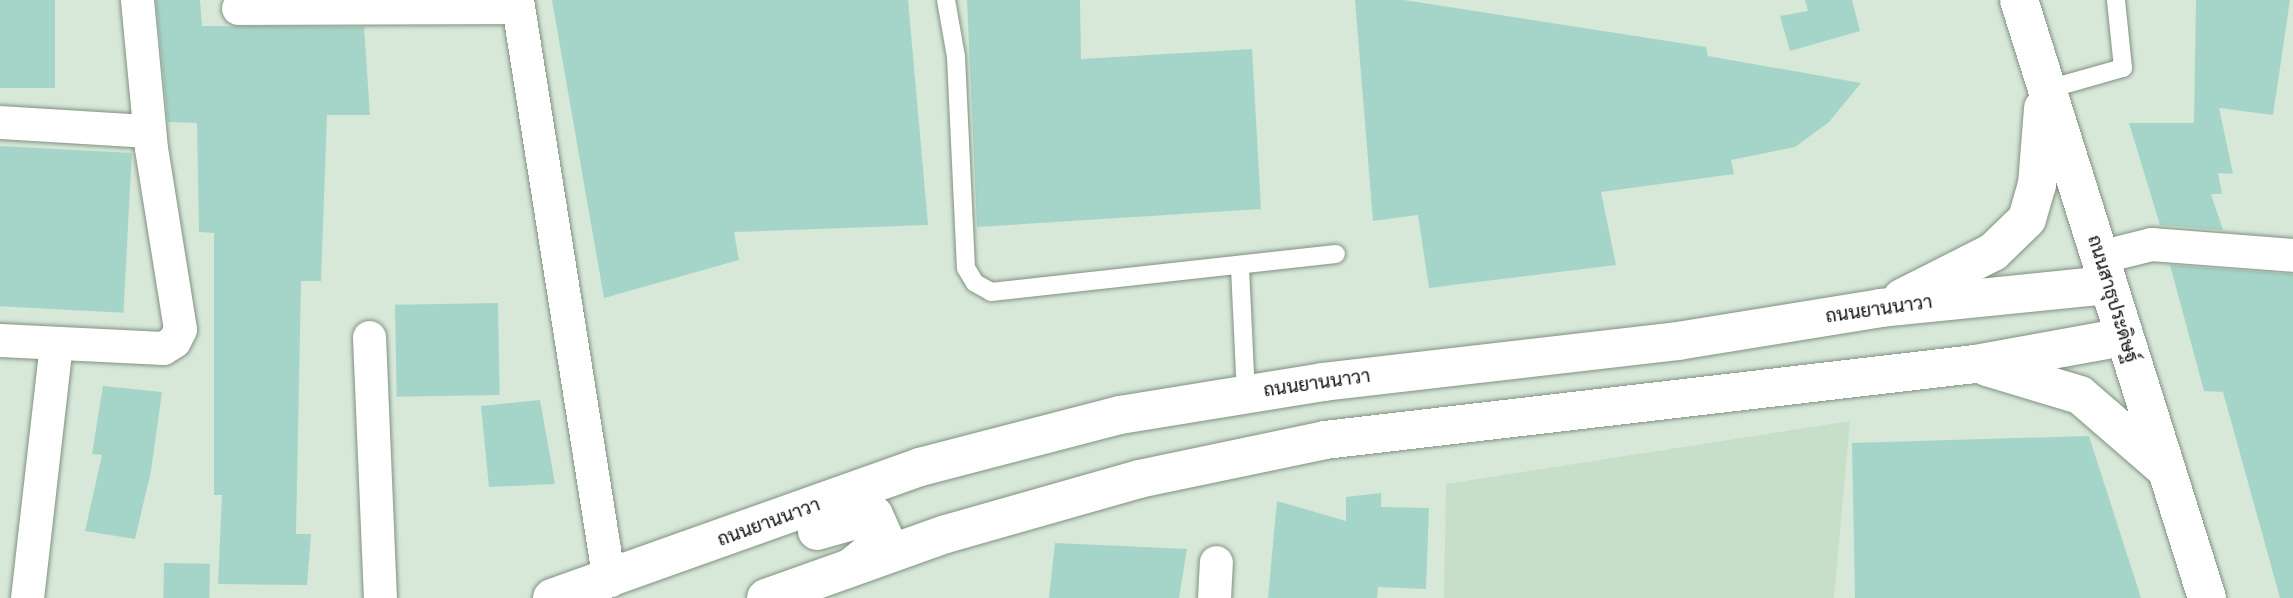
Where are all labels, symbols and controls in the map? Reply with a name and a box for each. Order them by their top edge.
street label: ถนนสาธุประดิษฐ์ [2082,233,2142,365]
street label: ถนนยานนาวา [1824,291,1934,329]
street label: ถนนยานนาวา [1262,365,1372,403]
street label: ถนนยานนาวา [715,494,823,552]

